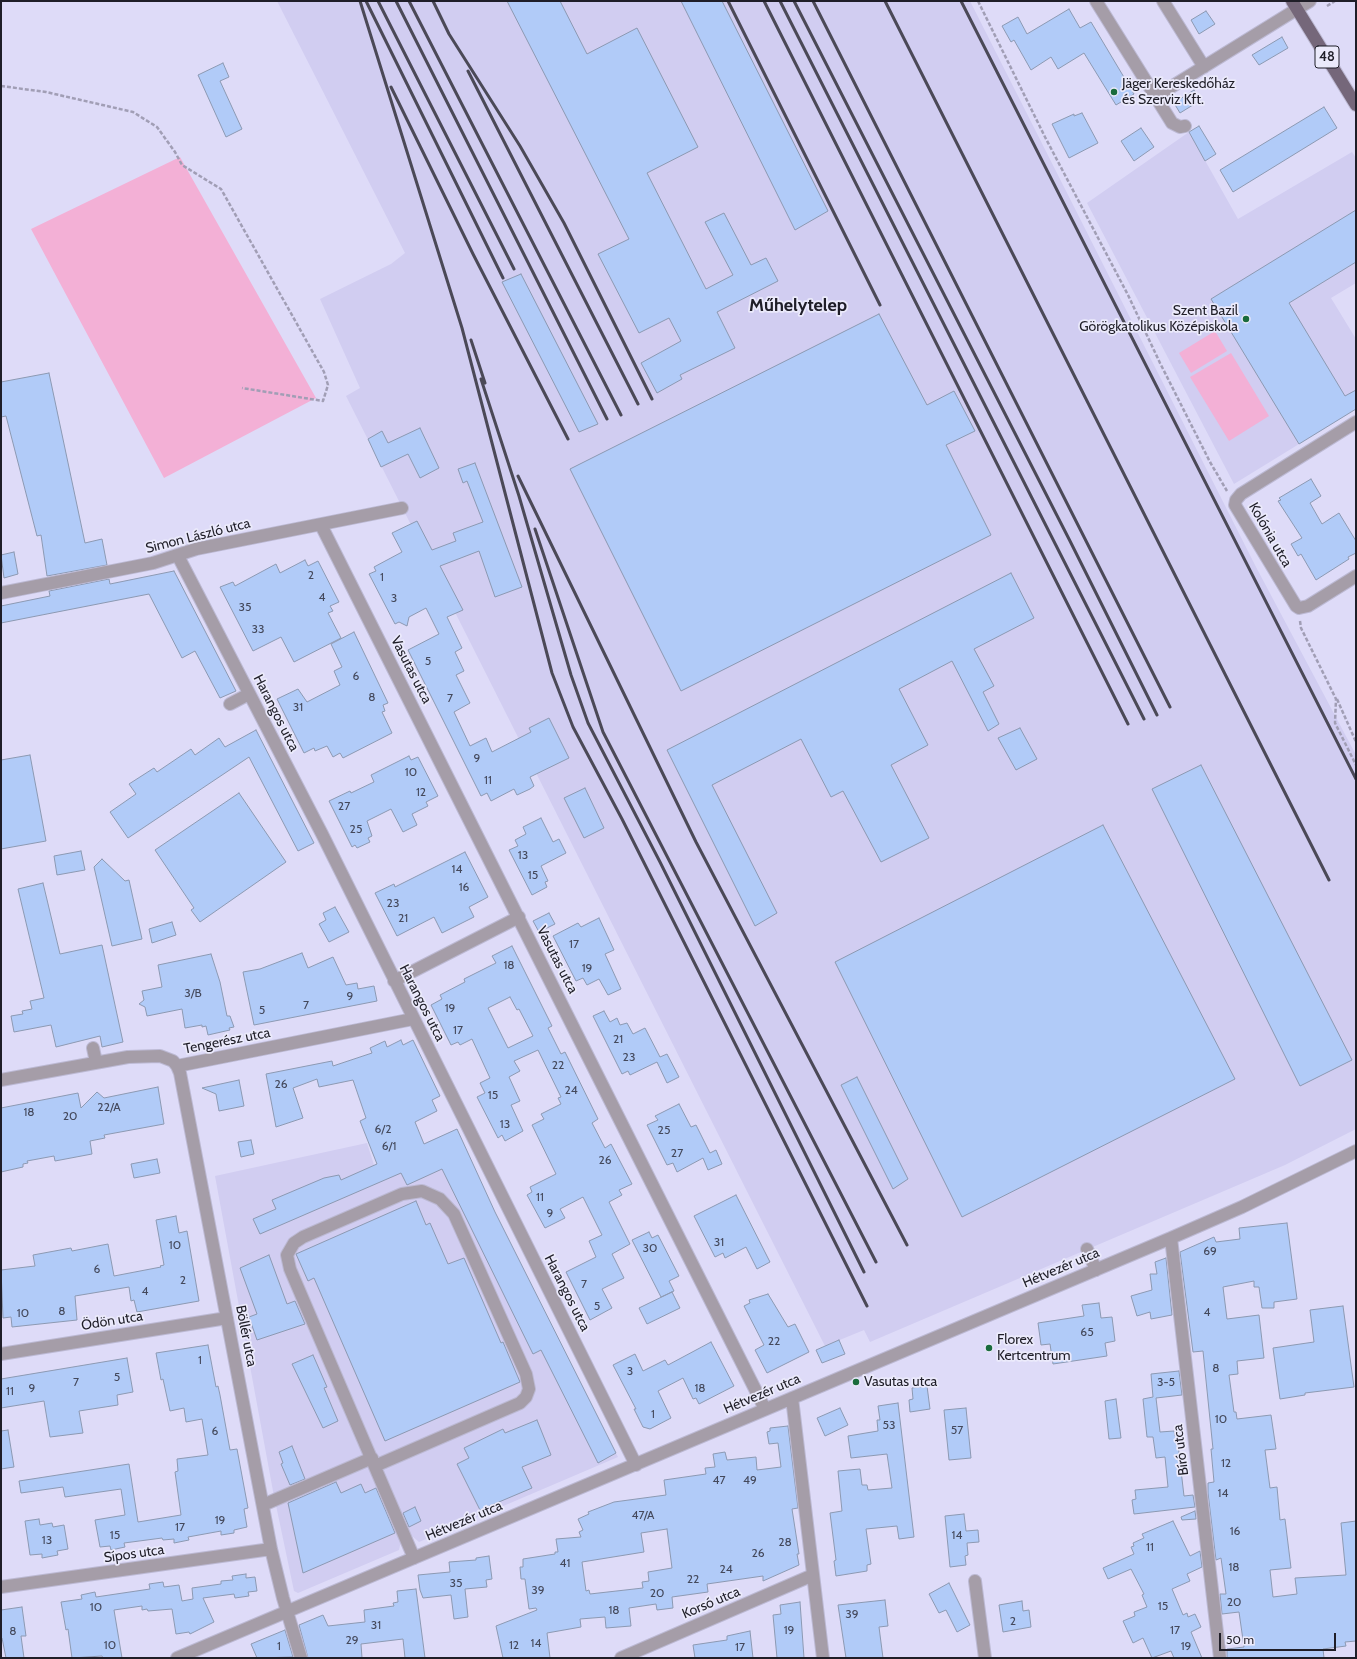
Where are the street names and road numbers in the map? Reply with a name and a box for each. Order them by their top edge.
road number: 48 [1315,46,1339,68]
street label: Kolónia utca [1245,500,1295,570]
street label: Simon László utca [144,515,252,557]
street label: Vasutas utca [387,634,435,706]
street label: Harangos utca [249,672,303,754]
street label: Vasutas utca [533,924,581,996]
street label: Harangos utca [395,962,449,1044]
street label: Tengerész utca [182,1024,272,1058]
street label: Hétvezér utca [1020,1244,1102,1292]
street label: Harangos utca [540,1252,594,1334]
street label: Böllér utca [232,1304,260,1368]
street label: Ödön utca [80,1308,144,1334]
street label: Hétvezér utca [721,1370,803,1418]
street label: Bíró utca [1170,1423,1192,1477]
street label: Hétvezér utca [423,1497,505,1545]
street label: Sípos utca [103,1541,165,1567]
street label: Korsó utca [680,1583,742,1623]

